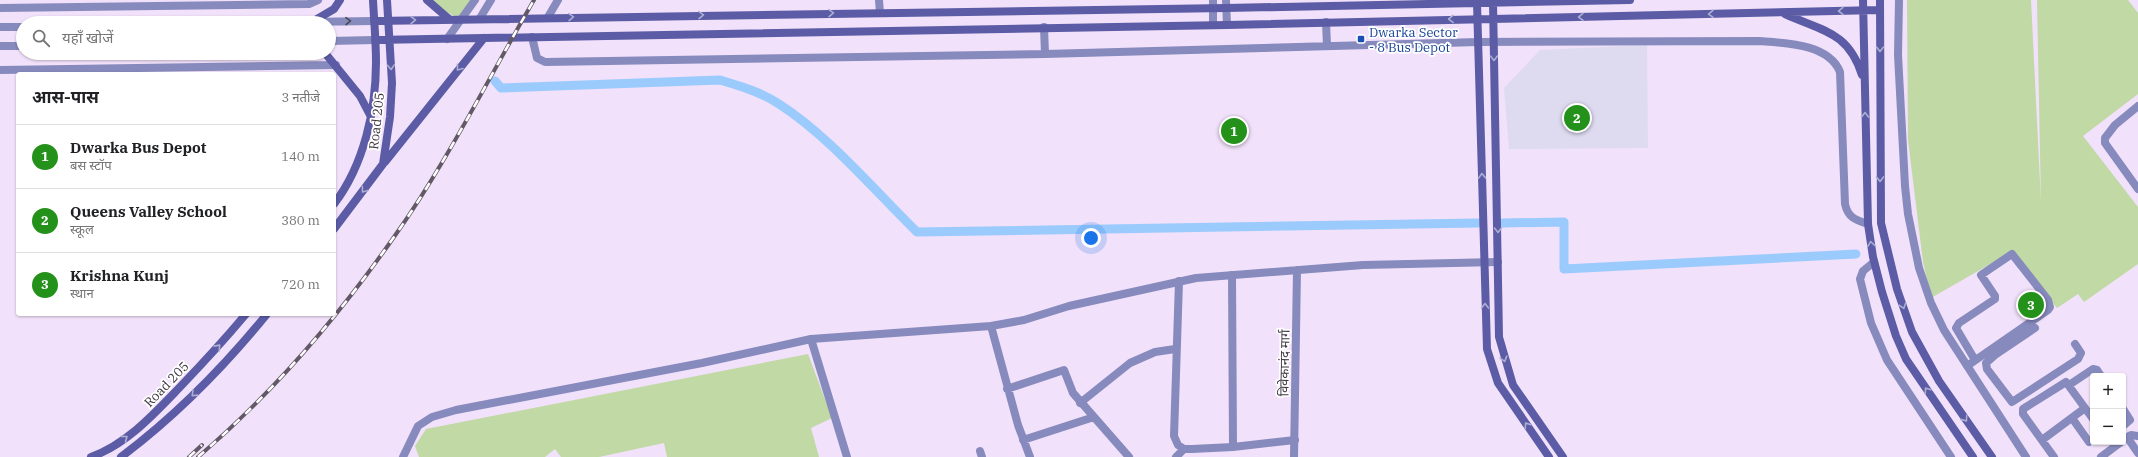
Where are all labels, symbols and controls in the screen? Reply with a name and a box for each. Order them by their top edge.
one-way arrow [1838,7,1844,15]
one-way arrow [828,9,834,18]
one-way arrow [1708,10,1714,18]
one-way arrow [698,11,704,19]
one-way arrow [568,13,574,21]
one-way arrow [1578,13,1584,21]
one-way arrow [1448,15,1454,23]
search box [16,16,336,60]
one-way arrow [410,16,416,24]
one-way arrow [345,17,351,25]
place label: Dwarka Sector - 8 Bus Depot [1369,24,1458,56]
icon: search [30,27,52,49]
text: यहाँ खोजें [62,28,113,47]
marker: Dwarka Sector - 8 Bus Depot [1356,34,1366,44]
one-way arrow [1876,46,1884,52]
one-way arrow [1490,55,1498,61]
one-way arrow [387,64,395,70]
one-way arrow [457,64,464,71]
text: आस-पास [32,86,99,108]
text: 3 नतीजे [282,89,320,106]
street label: Road 205 [365,92,388,150]
pin: 2 [1564,103,1590,133]
one-way arrow [1861,112,1869,118]
pin: 1 [1221,116,1247,146]
text: Dwarka Bus Depot [70,138,206,157]
text: 1 [41,148,49,165]
text: 140 m [281,148,320,165]
text: बस स्टॉप [70,157,112,174]
one-way arrow [1478,173,1486,179]
one-way arrow [1876,176,1884,182]
one-way arrow [361,185,368,192]
text: Queens Valley School [70,202,227,221]
text: 2 [41,212,49,229]
text: 380 m [281,212,320,229]
text: स्कूल [70,221,94,238]
one-way arrow [1493,227,1502,233]
your location [1081,228,1101,248]
one-way arrow [1867,241,1876,248]
text: Krishna Kunj [70,266,169,285]
text: 3 [41,276,49,293]
text: 720 m [281,276,320,293]
text: स्थान [70,285,94,302]
pin: 3 [2018,290,2044,320]
one-way arrow [1898,302,1906,309]
one-way arrow [1481,303,1489,309]
street label: विवेकानंद मार्ग [1275,328,1294,397]
one-way arrow [213,345,220,352]
one-way arrow [1499,356,1508,363]
street label: Road 205 [140,358,192,411]
map controls [2090,373,2126,445]
button: + [2090,373,2126,409]
one-way arrow [1924,387,1932,394]
one-way arrow [191,390,199,397]
button: − [2090,409,2126,445]
one-way arrow [1960,414,1967,421]
one-way arrow [1524,422,1532,429]
one-way arrow [120,436,127,443]

